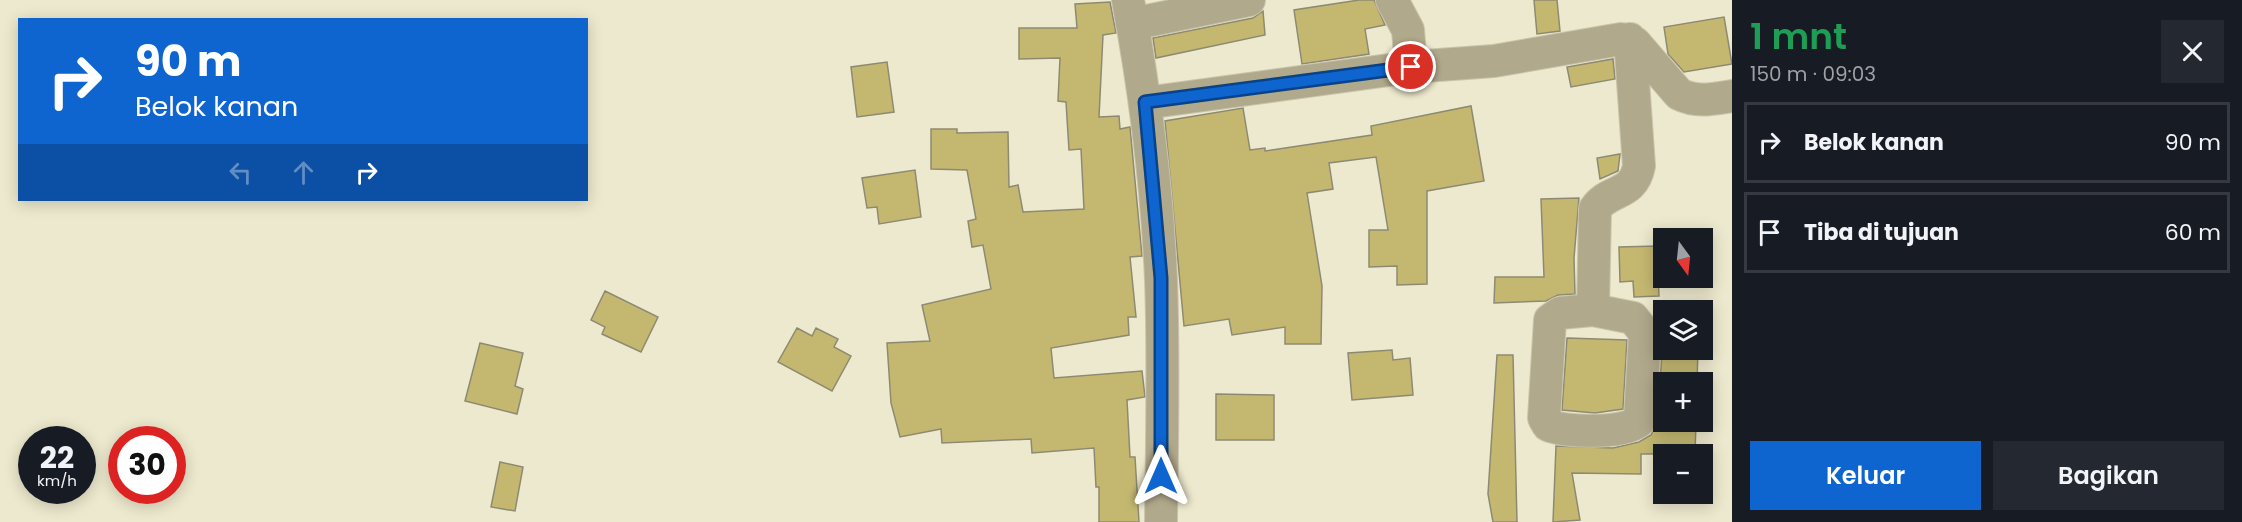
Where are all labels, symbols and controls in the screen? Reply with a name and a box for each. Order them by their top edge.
text: 1 mnt [1750,11,1847,62]
button: close [2161,20,2224,83]
text: 90 m [135,32,242,91]
pin [1385,41,1436,92]
icon: right [36,42,114,120]
icon: arrive [1394,50,1427,83]
text: 150 m · 09:03 [1750,60,1876,88]
text: Belok kanan [135,88,298,125]
icon: right [1753,126,1786,159]
text: Belok kanan [1804,127,1944,158]
text: 90 m [2165,127,2221,158]
icon: left [224,156,257,189]
icon: ahead [287,156,320,189]
icon: right [350,156,383,189]
icon: arrive [1753,216,1786,249]
text: Tiba di tujuan [1804,217,1959,248]
text: 60 m [2165,217,2221,248]
north arrow [1653,228,1713,288]
map controls [1653,228,1713,504]
button: layers [1653,300,1713,360]
button: + [1653,372,1713,432]
speed limit sign: 30 [108,426,186,504]
text: 22 [40,436,74,479]
button: Keluar [1750,441,1981,510]
button: Bagikan [1993,441,2224,510]
position arrow [1129,444,1193,508]
button: − [1653,444,1713,504]
text: km/h [37,470,77,491]

